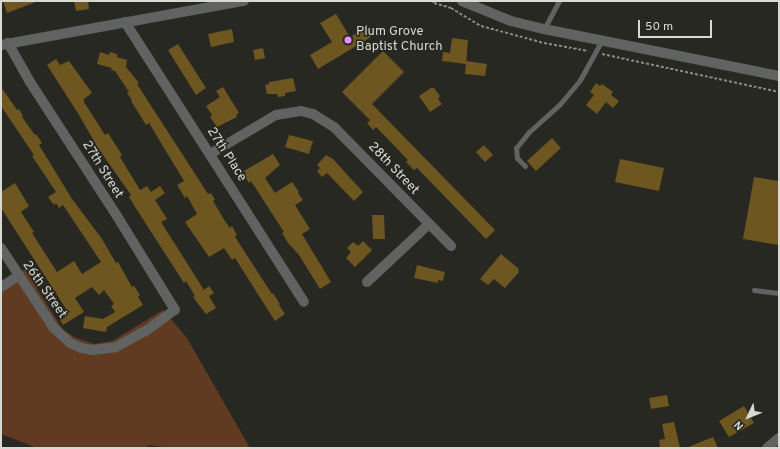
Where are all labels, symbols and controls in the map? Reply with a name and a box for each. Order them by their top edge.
scale bar [640,12,714,38]
text: 50 m [645,19,673,35]
place label: Plum Grove Baptist Church [356,25,442,56]
marker: Plum Grove Baptist Church [343,35,353,45]
street label: 27th Place [203,125,249,185]
street label: 27th Street [78,138,126,202]
street label: 28th Street [364,140,422,198]
street label: 26th Street [19,258,69,322]
north arrow [728,397,768,437]
text: N [731,418,747,433]

